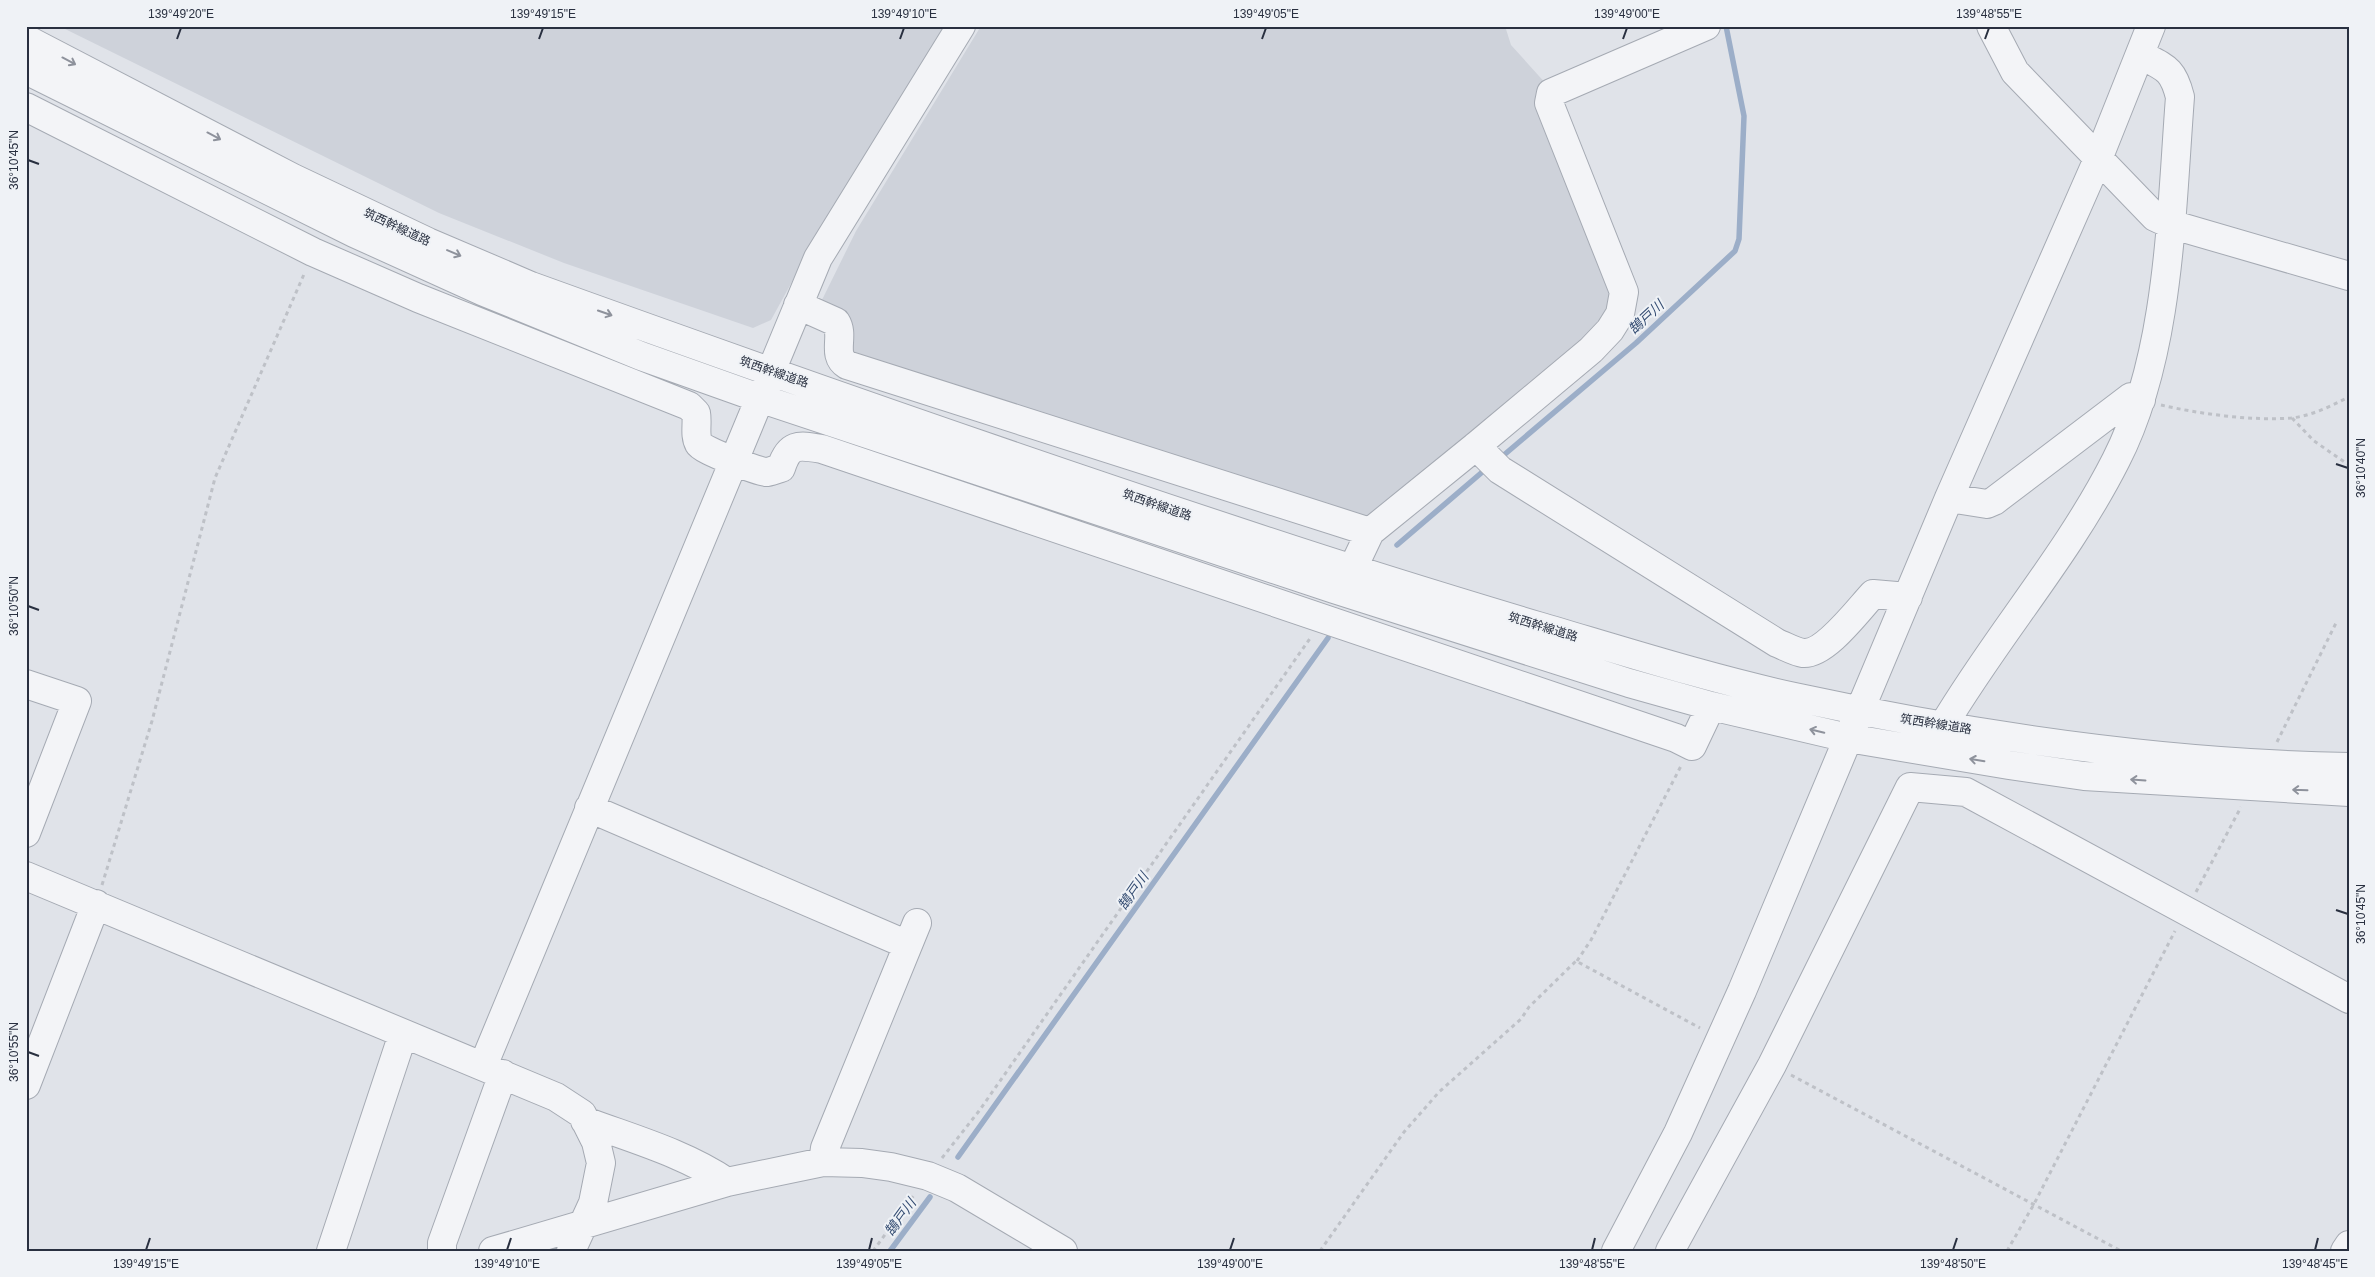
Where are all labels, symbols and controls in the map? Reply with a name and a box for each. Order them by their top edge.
text: 139°49'20"E [148,7,214,21]
text: 139°49'15"E [510,7,576,21]
text: 139°49'10"E [871,7,937,21]
text: 139°49'05"E [1233,7,1299,21]
text: 139°49'00"E [1594,7,1660,21]
text: 139°48'55"E [1956,7,2022,21]
one-way arrow [62,56,77,66]
text: 36°10'45"N [7,130,21,190]
one-way arrow [206,131,221,141]
street label: 筑西幹線道路 [361,205,433,249]
one-way arrow [446,249,461,259]
water label: 鵠戸川 [1625,295,1668,337]
one-way arrow [597,309,612,318]
street label: 筑西幹線道路 [738,354,810,390]
text: 36°10'40"N [2354,438,2368,498]
street label: 筑西幹線道路 [1121,487,1193,523]
text: 36°10'50"N [7,576,21,636]
street label: 筑西幹線道路 [1507,610,1579,644]
street label: 筑西幹線道路 [1899,711,1973,737]
one-way arrow [1809,726,1825,735]
one-way arrow [1969,755,1985,765]
one-way arrow [2130,775,2146,785]
one-way arrow [2292,785,2308,794]
water label: 鵠戸川 [1114,868,1153,913]
text: 36°10'45"N [2354,884,2368,944]
text: 36°10'55"N [7,1022,21,1082]
water label: 鵠戸川 [881,1194,920,1239]
text: 139°49'15"E [113,1257,179,1271]
text: 139°49'10"E [474,1257,540,1271]
text: 139°49'05"E [836,1257,902,1271]
text: 139°49'00"E [1197,1257,1263,1271]
text: 139°48'55"E [1559,1257,1625,1271]
text: 139°48'50"E [1920,1257,1986,1271]
text: 139°48'45"E [2282,1257,2348,1271]

